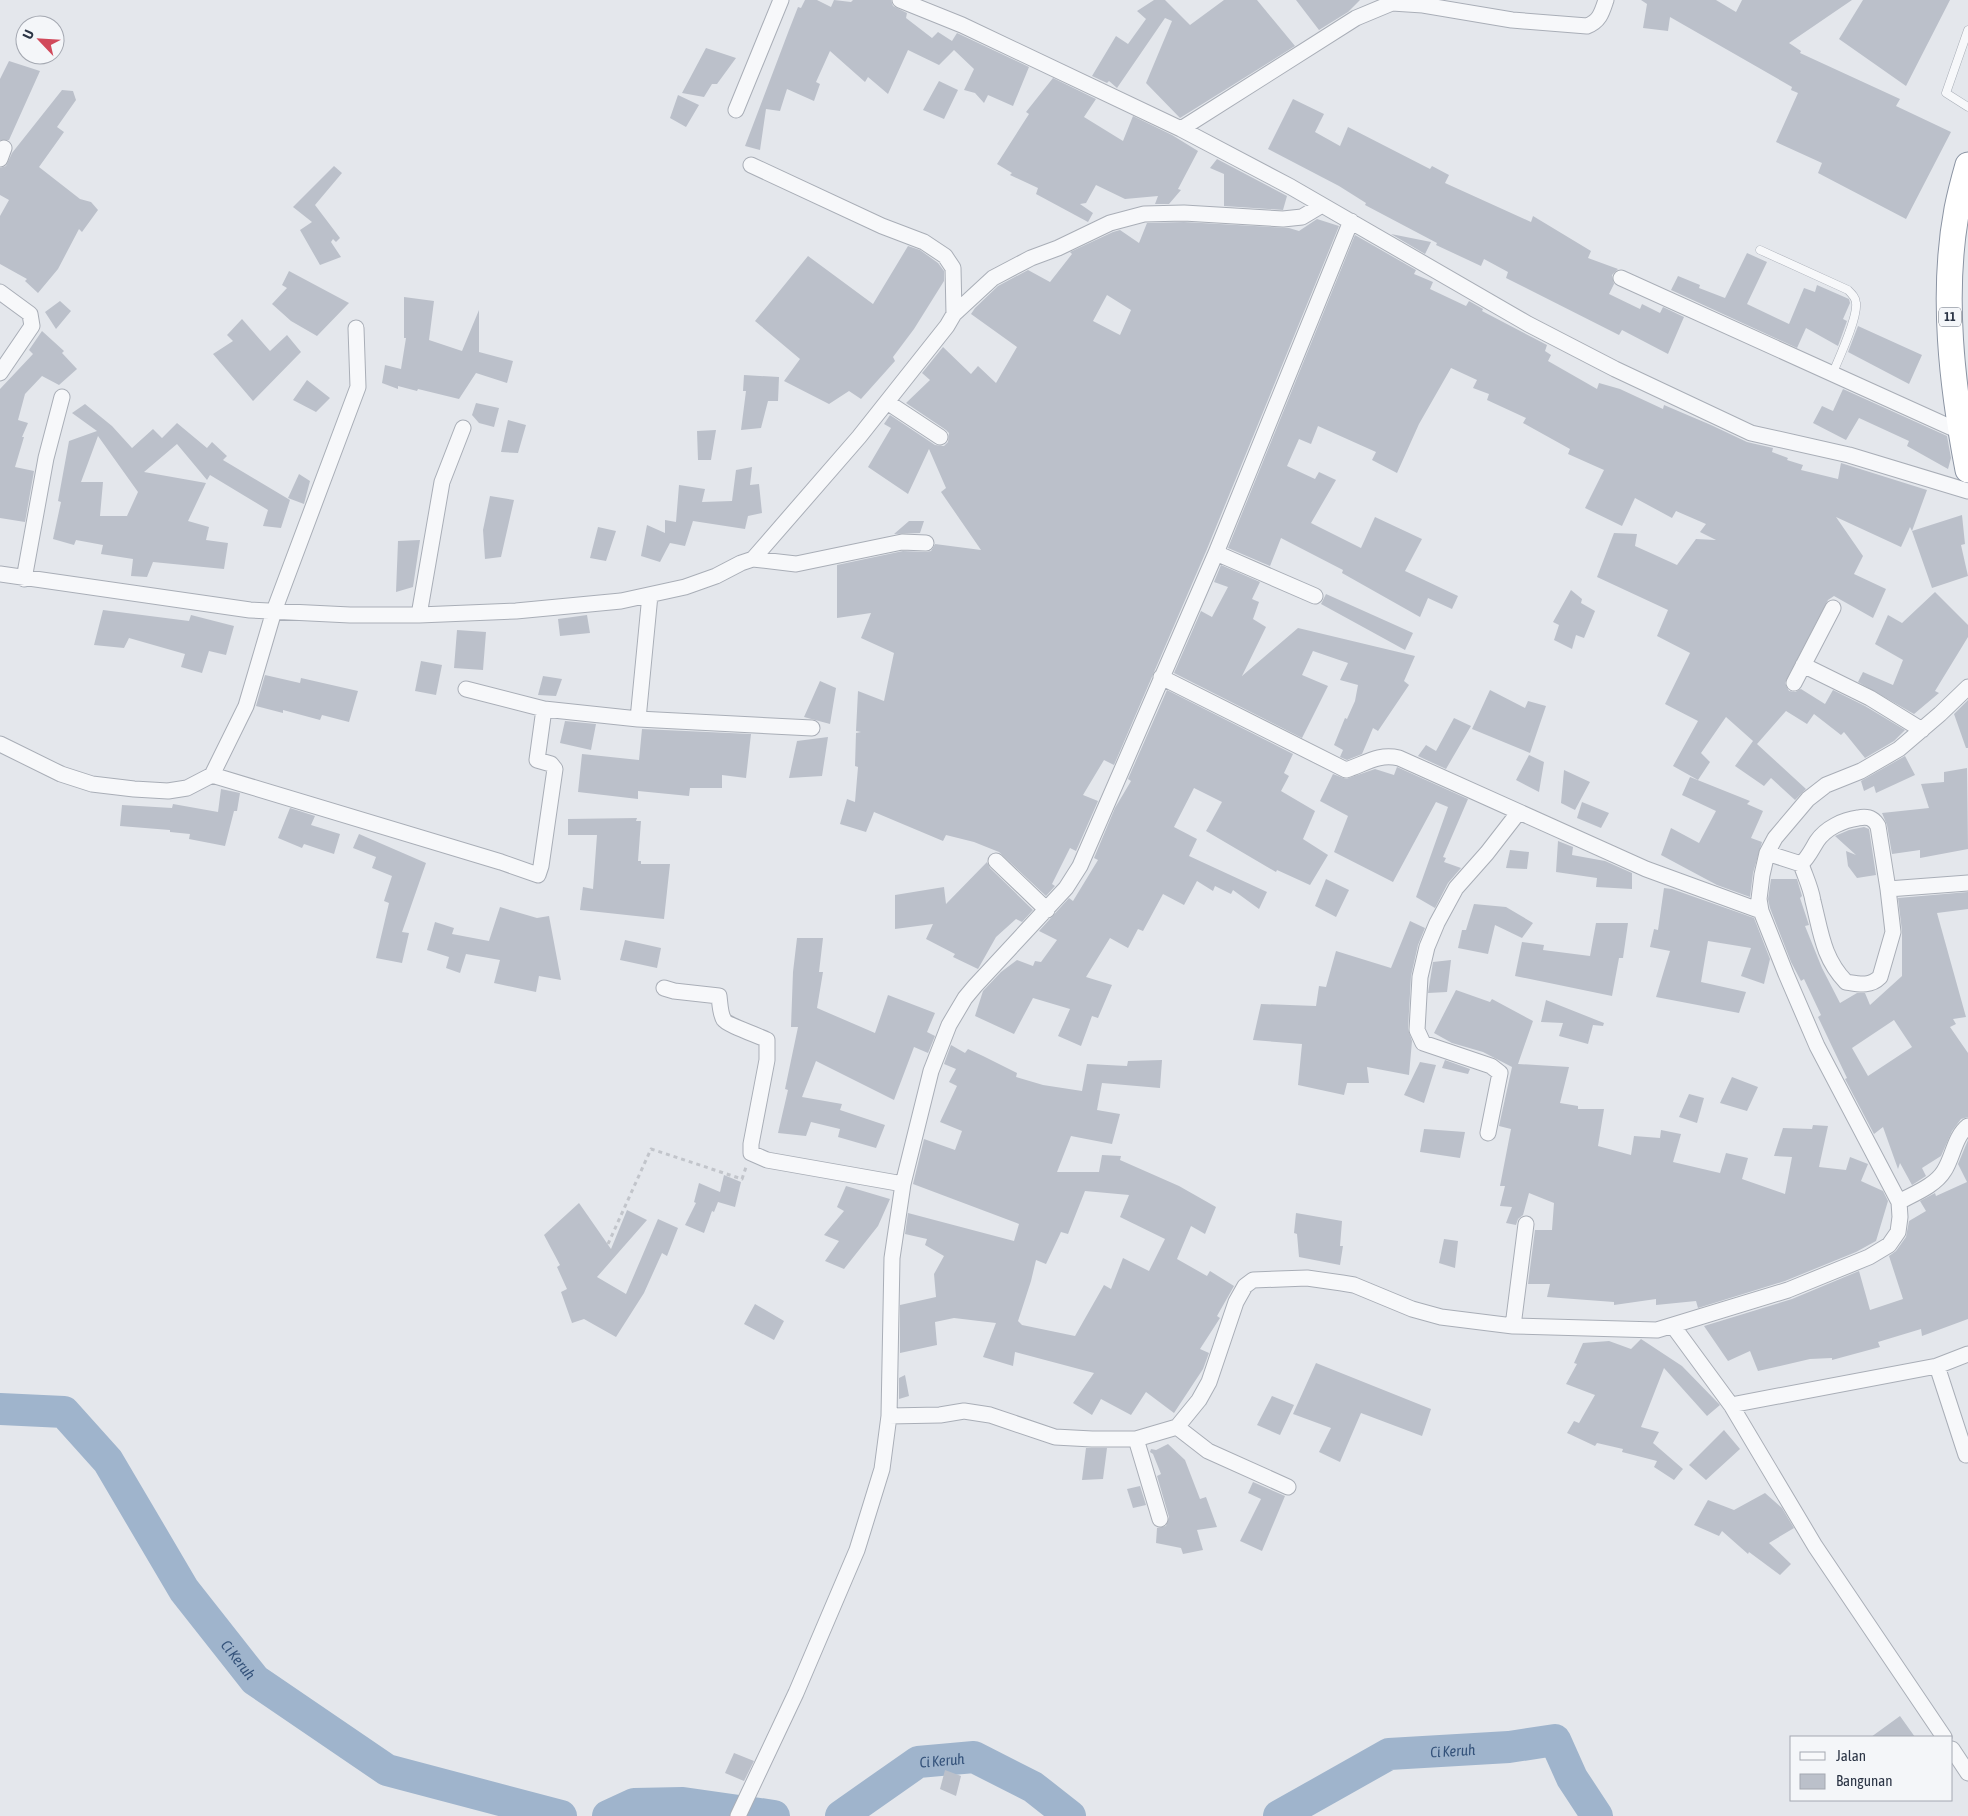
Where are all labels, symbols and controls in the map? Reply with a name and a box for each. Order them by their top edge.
north arrow [15,15,65,65]
text: U [19,27,37,42]
road number: 11 [1939,308,1961,326]
water label: Ci Keruh [218,1636,259,1682]
legend [1790,1736,1953,1801]
water label: Ci Keruh [1430,1740,1476,1760]
text: Jalan [1836,1747,1866,1764]
water label: Ci Keruh [919,1749,965,1770]
text: Bangunan [1836,1772,1893,1789]

